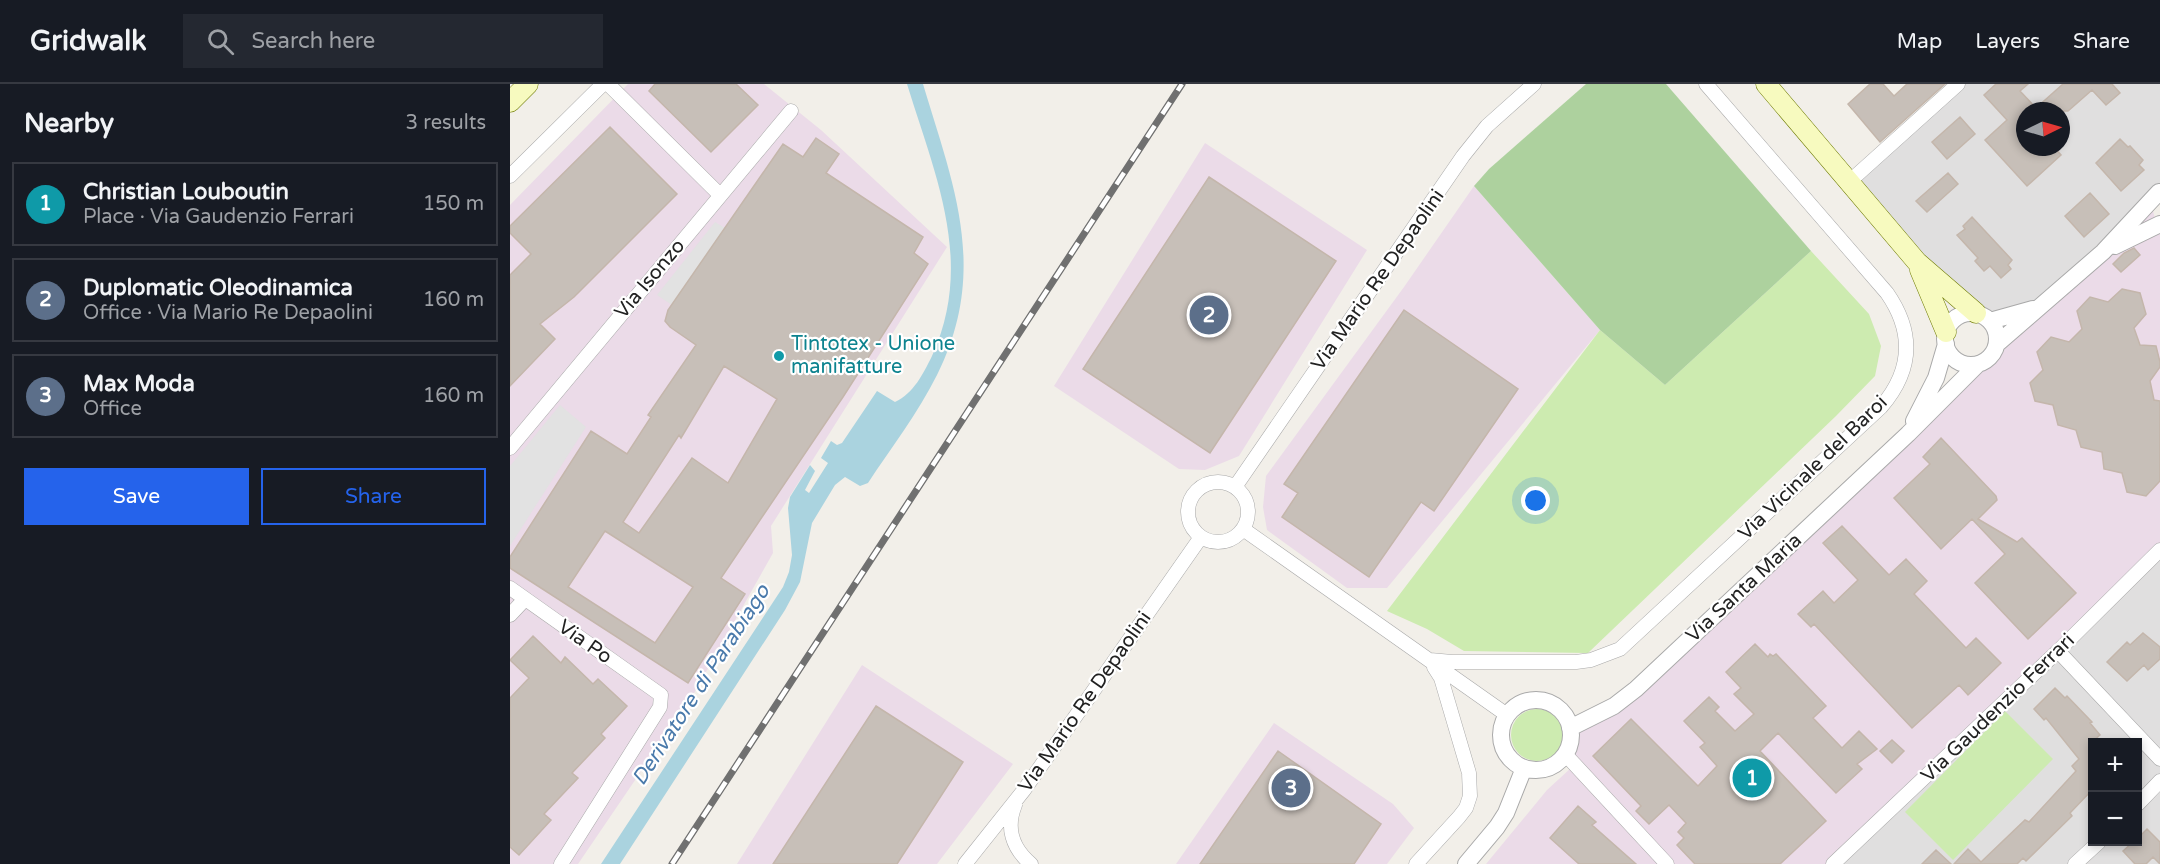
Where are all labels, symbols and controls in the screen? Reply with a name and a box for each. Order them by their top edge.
search box [183,14,603,68]
text: Gridwalk [30,24,147,58]
icon: search [204,25,237,58]
text: Search here [252,28,375,54]
text: Map [1897,29,1942,54]
text: Layers [1975,29,2040,54]
text: Share [2073,29,2130,54]
north arrow [2016,102,2070,156]
text: Nearby [24,108,114,139]
text: 3 results [406,111,486,135]
text: Christian Louboutin [83,179,289,205]
street label: Via Mario Re Depaolini [1306,185,1450,375]
text: 1 [39,192,52,216]
text: 150 m [423,192,484,216]
text: Place · Via Gaudenzio Ferrari [83,205,354,229]
street label: Via Isonzo [610,234,690,324]
text: Duplomatic Oleodinamica [83,275,353,301]
text: 2 [39,288,52,312]
text: 160 m [423,288,484,312]
pin: 2 [1190,292,1228,338]
text: Office · Via Mario Re Depaolini [83,301,373,325]
place label: Tintotex - Unione manifatture [791,332,955,379]
marker: Tintotex - Unione manifatture [772,349,786,363]
text: Max Moda [83,371,195,397]
text: 3 [39,384,52,408]
text: 160 m [423,384,484,408]
street label: Via Vicinale del Baroi [1733,391,1893,545]
text: Office [83,397,142,421]
button: Save [24,468,249,525]
button: Share [261,468,486,525]
your location [1521,486,1550,515]
street label: Via Santa Maria [1681,528,1807,648]
water label: Derivatore di Parabiago [627,579,776,790]
street label: Via Mario Re Depaolini [1013,607,1157,797]
street label: Via Po [553,615,617,669]
street label: Via Gaudenzio Ferrari [1916,629,2080,787]
map controls [2088,738,2142,846]
button: + [2088,738,2142,792]
pin: 1 [1732,756,1772,800]
pin: 3 [1272,766,1310,810]
button: − [2088,792,2142,846]

